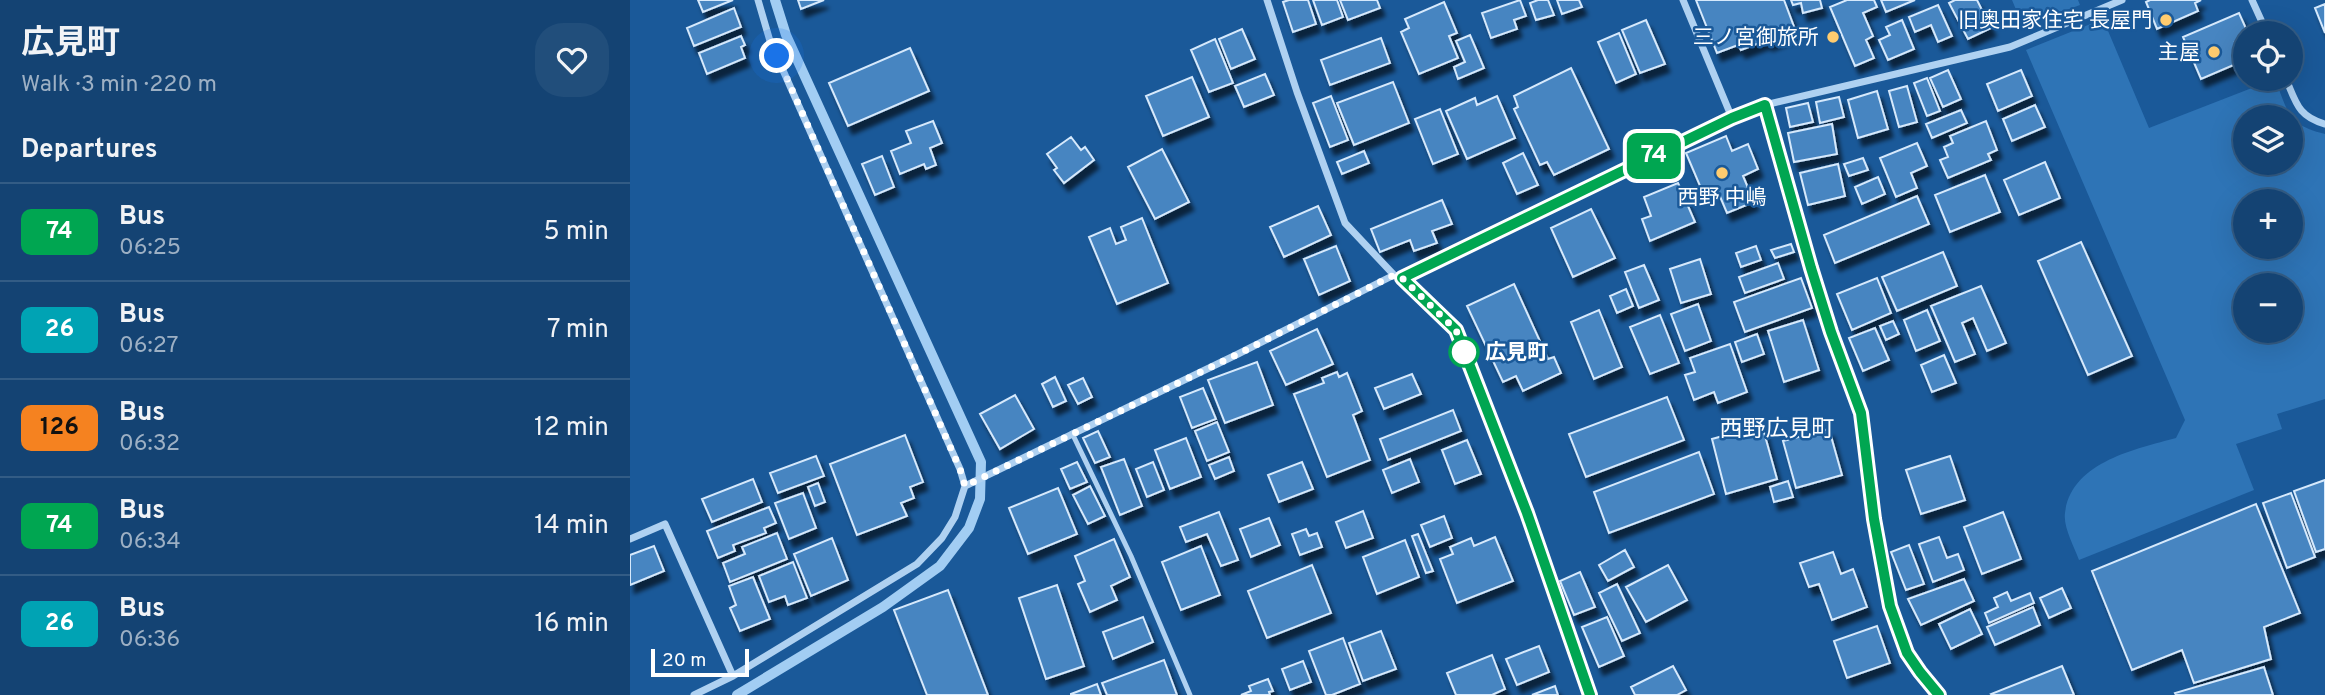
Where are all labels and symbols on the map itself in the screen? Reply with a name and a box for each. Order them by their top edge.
place label: 旧奥田家住宅 長屋門 [1958,8,2152,35]
marker: 旧奥田家住宅 長屋門 [2158,12,2174,28]
place label: 三ノ宮御旅所 [1693,25,1819,52]
marker: 三ノ宮御旅所 [1825,29,1841,45]
your location [759,38,794,73]
place label: 主屋 [2158,40,2200,67]
marker: 主屋 [2206,44,2222,60]
line badge: 74 [1622,133,1686,179]
marker: 西野 中嶋 [1714,165,1730,181]
place label: 西野 中嶋 [1678,185,1766,212]
marker: 広見町 [1449,337,1479,367]
place label: 広見町 [1485,340,1548,367]
district label: 西野広見町 [1720,416,1835,445]
scale bar [651,646,749,678]

